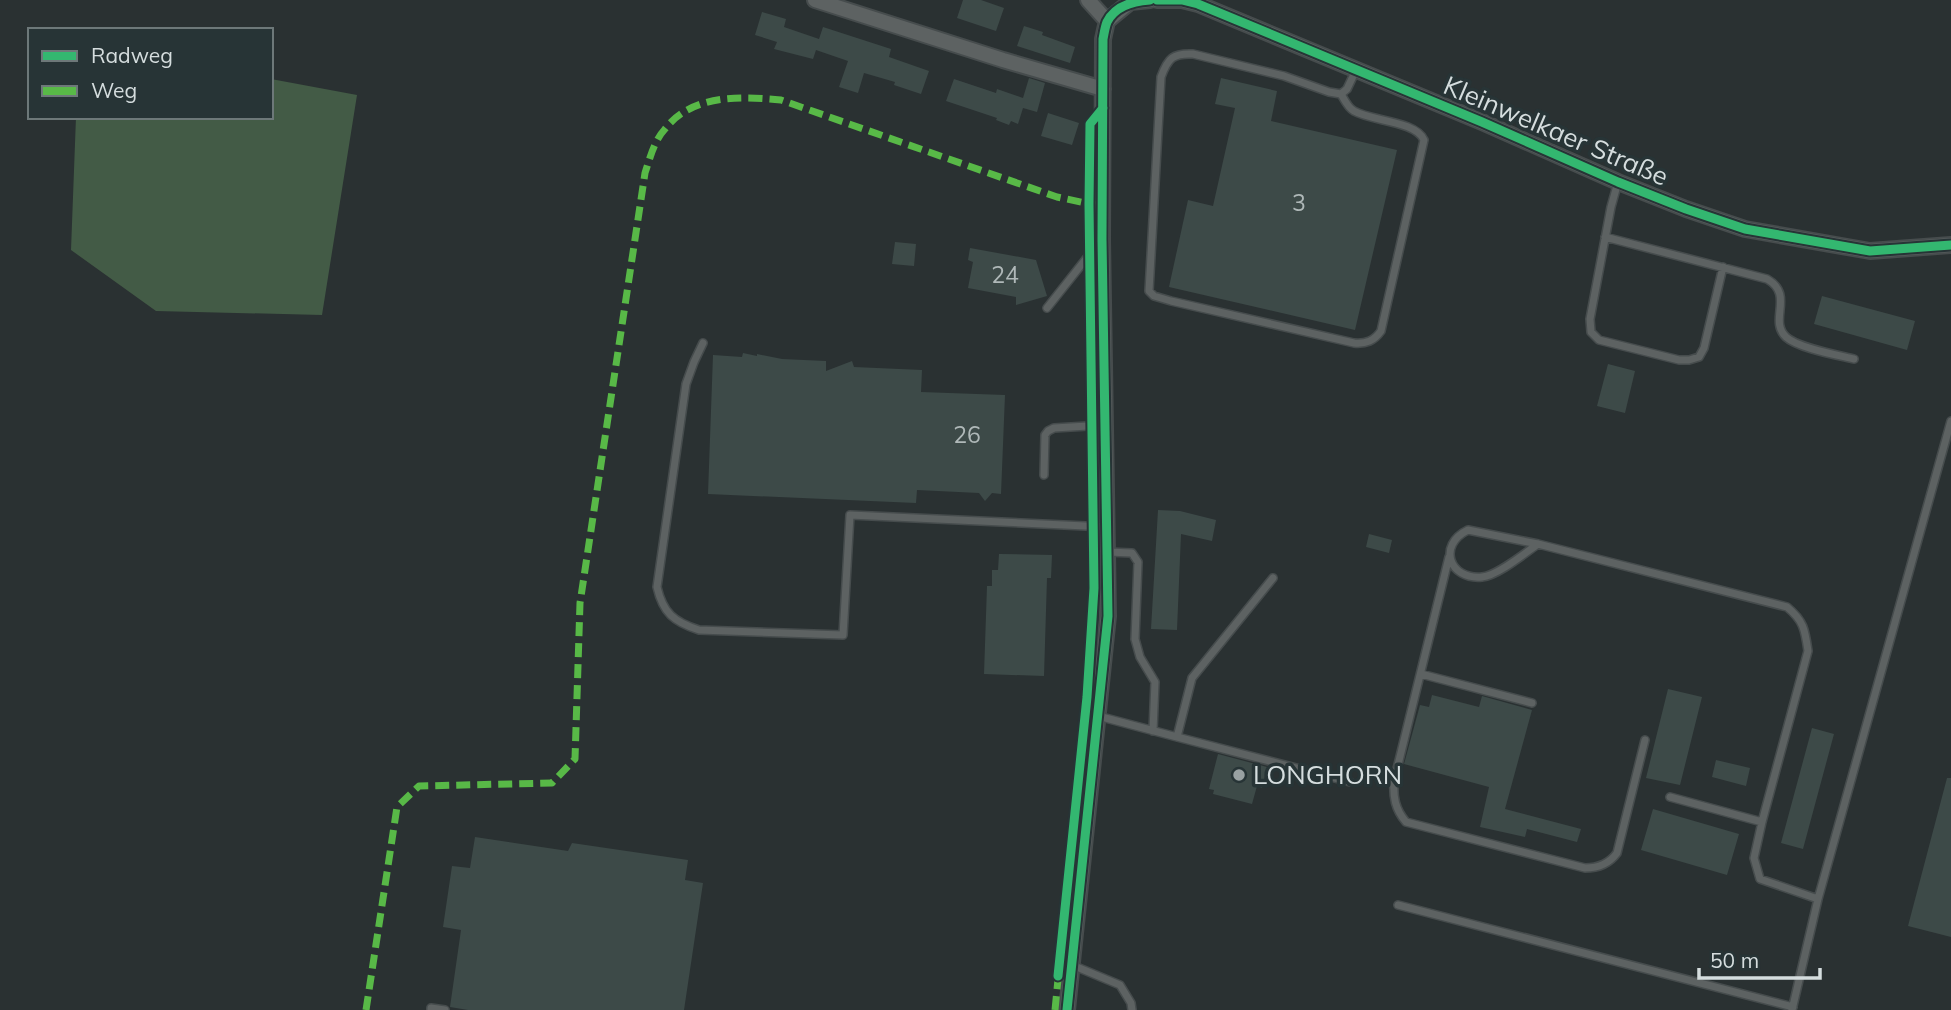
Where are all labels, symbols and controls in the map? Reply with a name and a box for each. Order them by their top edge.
legend [28,28,273,119]
text: Radweg [91,42,173,68]
street label: Kleinwelkaer Straße [1439,68,1674,193]
text: Weg [91,77,137,103]
house number: 3 [1292,188,1306,217]
house number: 24 [991,260,1019,289]
house number: 26 [953,420,981,449]
place label: LONGHORN [1253,758,1402,791]
marker: LONGHORN [1231,767,1247,783]
scale bar [1699,936,1820,980]
text: 50 m [1710,947,1759,973]

